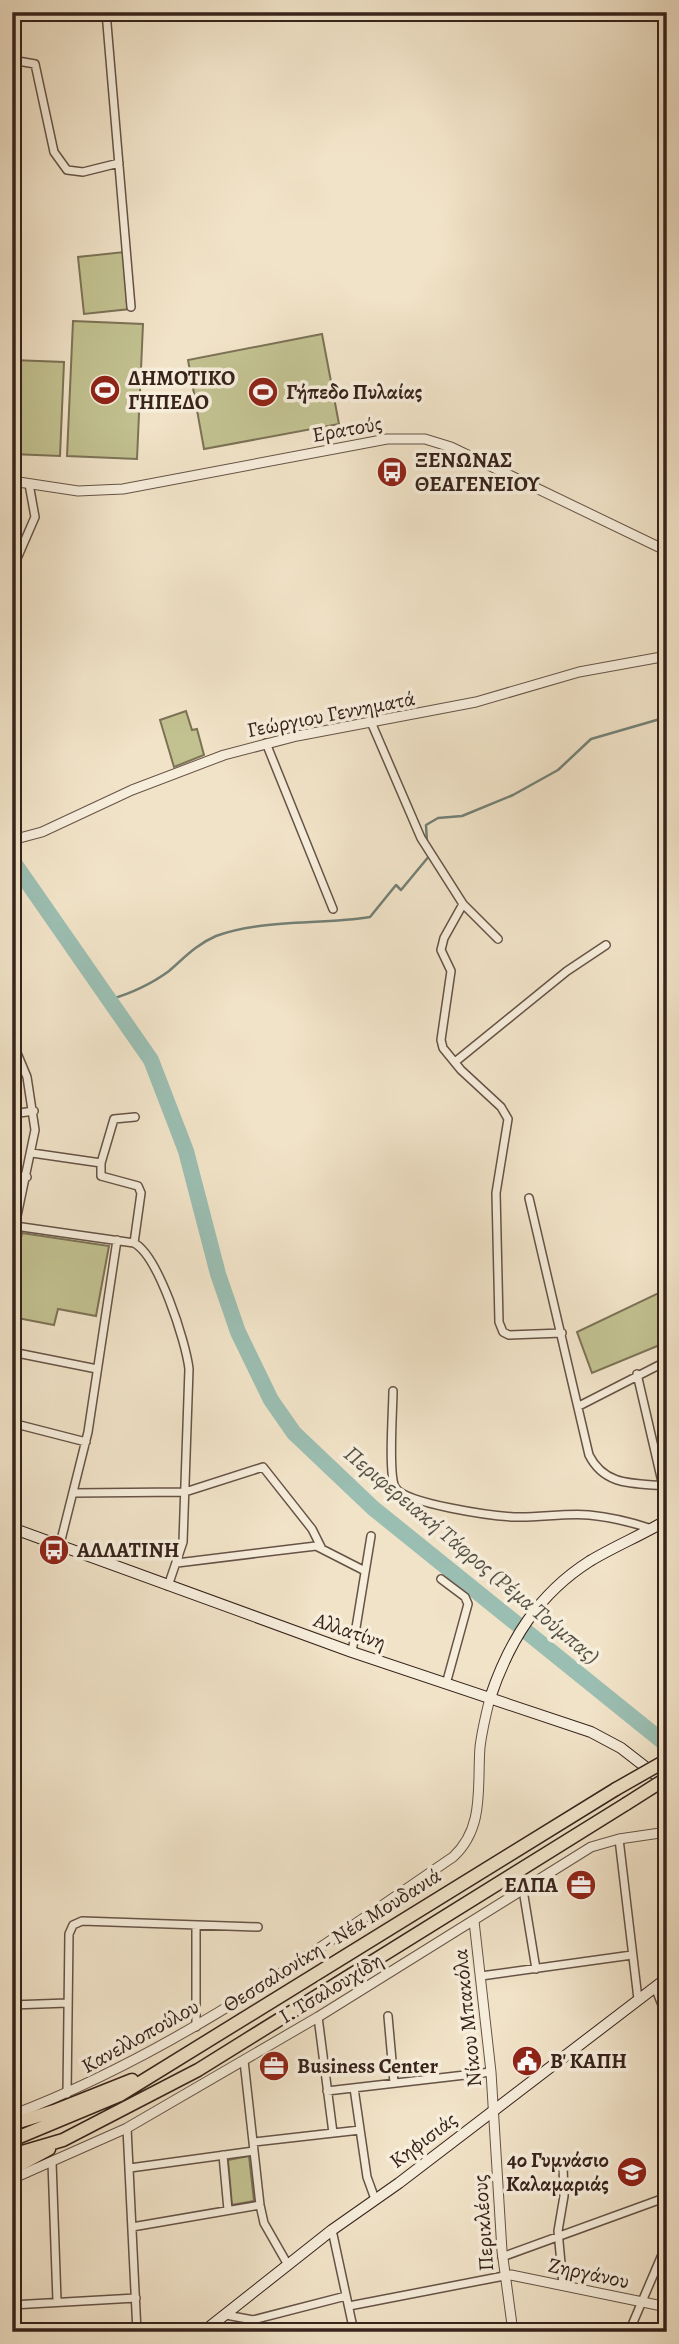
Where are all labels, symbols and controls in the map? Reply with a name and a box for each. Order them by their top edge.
place label: ΔΗΜΟΤΙΚΟ ΓΗΠΕΔΟ [128,364,235,416]
sports icon: ΔΗΜΟΤΙΚΟ ΓΗΠΕΔΟ [88,373,122,407]
sports icon: Γήπεδο Πυλαίας [246,375,280,409]
place label: Γήπεδο Πυλαίας [286,378,422,406]
street label: Ερατούς [310,409,384,449]
place label: ΞΕΝΩΝΑΣ ΘΕΑΓΕΝΕΙΟΥ [415,446,540,498]
bus stop icon: ΞΕΝΩΝΑΣ ΘΕΑΓΕΝΕΙΟΥ [375,455,409,489]
street label: Γεώργιου Γεννηματά [244,684,418,744]
water label: Περιφερειακή Τάφρος (Ρέμα Τούμπας) [337,1438,607,1672]
bus stop icon: ΑΛΛΑΤΙΝΗ [37,1533,71,1567]
place label: ΑΛΛΑΤΙΝΗ [76,1536,179,1564]
street label: Αλλατίνη [309,1605,390,1656]
street label: Θεσσαλονίκη - Νέα Μουδανιά [218,1861,446,2019]
office icon: ΕΛΠΑ [564,1868,598,1902]
place label: ΕΛΠΑ [504,1871,559,1899]
street label: Ι. Τσαλουχίδη [274,1946,388,2030]
street label: Νίκου Μπακόλα [446,1947,488,2089]
street label: Κανελλοπούλου [76,1992,204,2080]
public building icon: Β' ΚΑΠΗ [510,2044,544,2078]
place label: Β' ΚΑΠΗ [550,2047,627,2075]
office icon: Business Center [257,2049,291,2083]
place label: Business Center [297,2052,438,2080]
street label: Κηφισιάς [384,2105,462,2175]
place label: 4ο Γυμνάσιο Καλαμαριάς [506,2146,609,2198]
school or university icon: 4ο Γυμνάσιο Καλαμαριάς [615,2155,649,2189]
street label: Περικλέους [466,2174,500,2272]
street label: Ζηργάνου [546,2251,632,2295]

